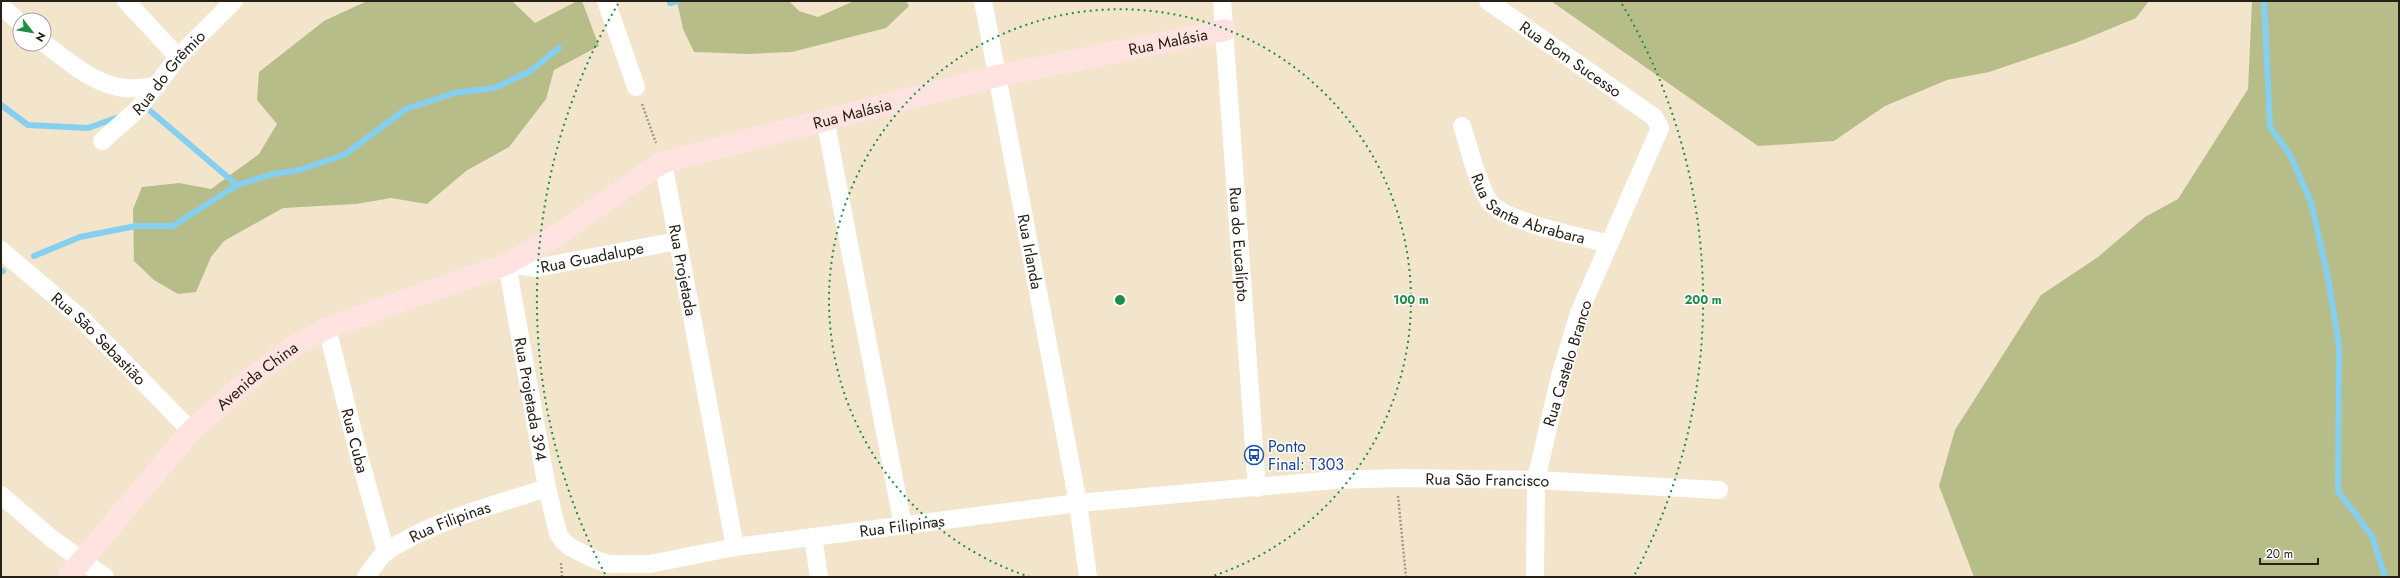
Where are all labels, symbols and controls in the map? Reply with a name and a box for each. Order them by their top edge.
north arrow [12,12,52,52]
street label: Rua Bom Sucesso [1515,16,1626,103]
street label: Rua Malásia [1126,23,1210,61]
street label: Rua do Grêmio [128,25,211,121]
text: N [31,29,50,45]
street label: Rua Malásia [811,93,894,135]
street label: Rua Santa Abrabara [1465,170,1587,250]
street label: Rua do Eucalípto [1223,186,1255,303]
street label: Rua Irlanda [1012,212,1048,291]
street label: Rua Projetada [663,222,703,318]
street label: Rua Guadalupe [539,236,646,279]
street label: Rua São Sebastião [46,287,151,391]
text: 100 m [1393,291,1429,309]
text: 200 m [1684,291,1722,309]
centre of rings [1113,293,1127,307]
street label: Rua Castelo Branco [1537,297,1598,429]
street label: Avenida China [211,336,303,416]
street label: Rua Projetada 394 [508,336,553,463]
street label: Rua Cuba [335,406,374,476]
place label: Ponto Final: T303 [1268,435,1344,476]
bus stop icon: Ponto Final: T303 [1243,444,1265,466]
street label: Rua São Francisco [1425,467,1550,493]
street label: Rua Filipinas [405,495,493,548]
street label: Rua Filipinas [858,509,946,543]
scale bar [2260,540,2318,566]
text: 20 m [2266,545,2293,563]

